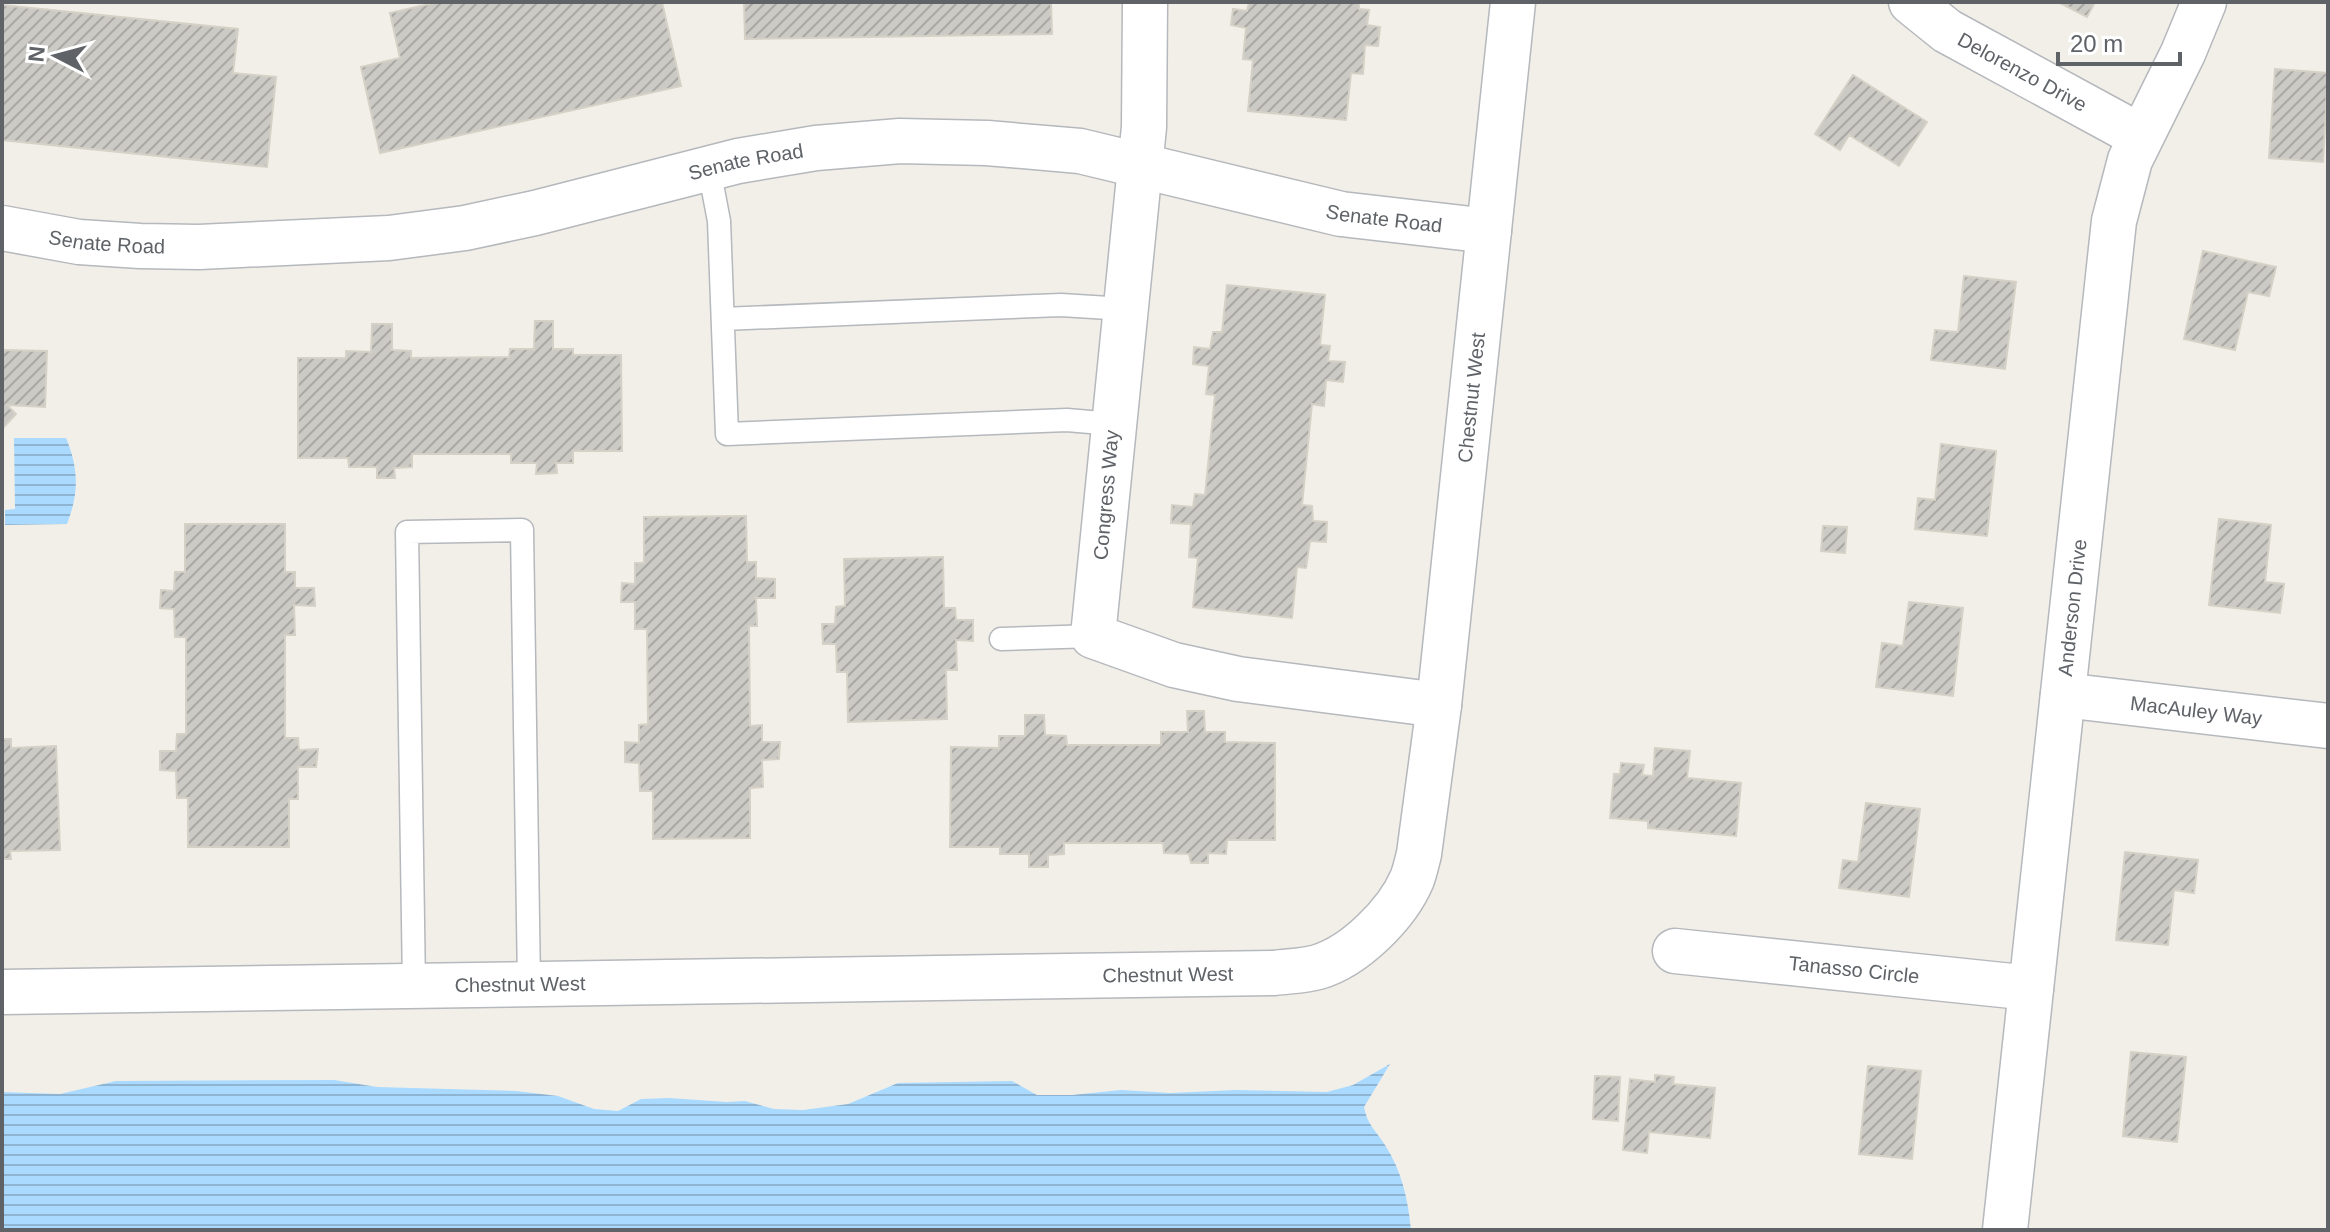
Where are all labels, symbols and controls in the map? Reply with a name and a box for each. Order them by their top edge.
north arrow [16,16,96,96]
scale bar [2058,16,2180,66]
street label: Delorenzo Drive [1954,28,2091,116]
text: 20 m [2070,30,2123,57]
text: N [23,45,50,63]
street label: Senate Road [686,139,805,184]
street label: Senate Road [1324,200,1443,237]
street label: Senate Road [47,226,165,257]
street label: Chestnut West [1454,331,1489,464]
street label: Congress Way [1089,429,1123,561]
street label: Anderson Drive [2054,538,2091,677]
street label: MacAuley Way [2129,692,2263,729]
street label: Tanasso Circle [1788,952,1920,987]
street label: Chestnut West [1102,963,1234,987]
street label: Chestnut West [454,972,586,996]

